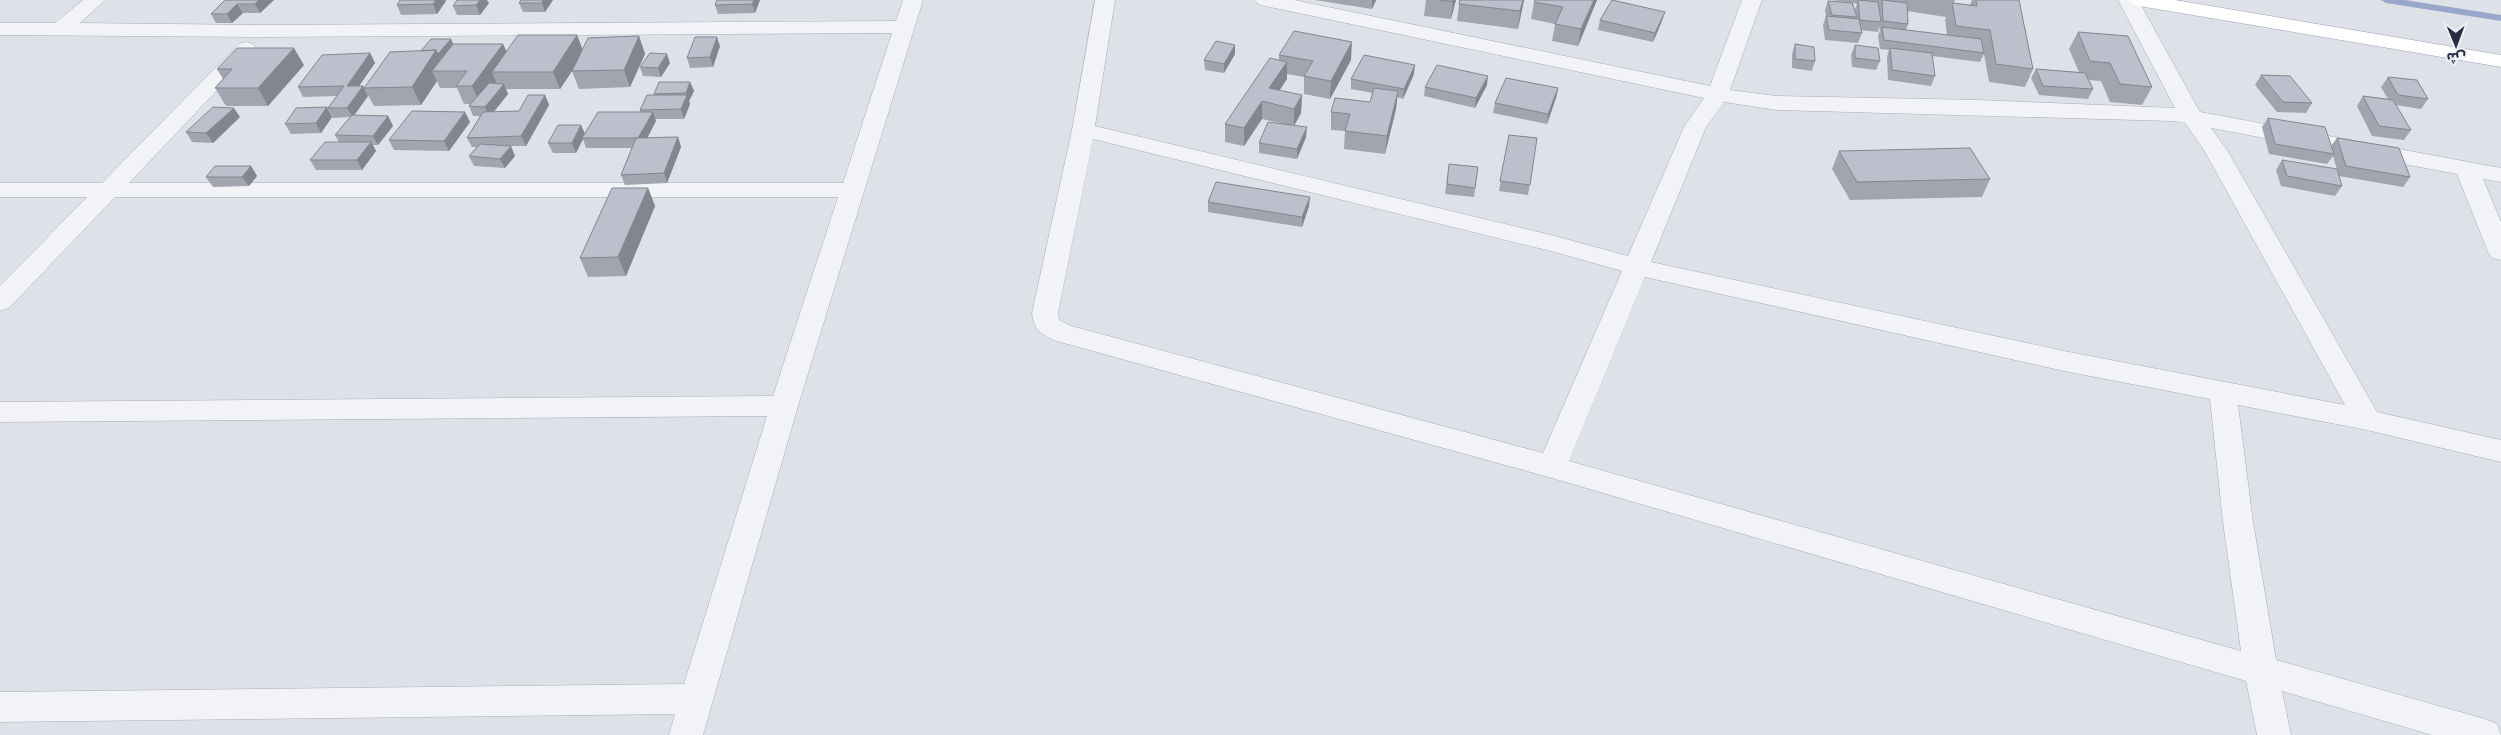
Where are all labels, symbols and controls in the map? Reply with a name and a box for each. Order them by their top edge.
north arrow [2431,20,2481,70]
text: ش [2446,50,2466,67]

